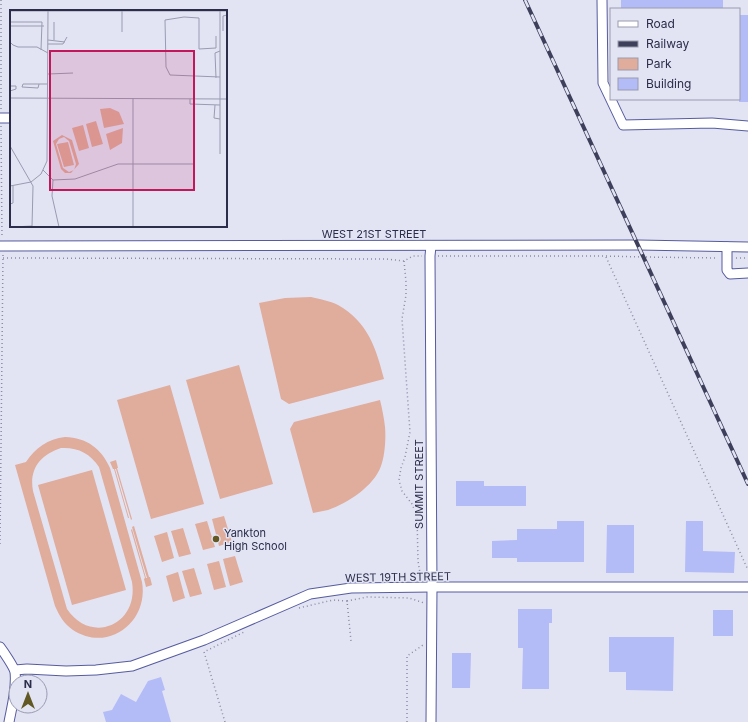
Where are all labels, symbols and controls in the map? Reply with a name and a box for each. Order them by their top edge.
legend [610,8,740,100]
inset map [10,10,227,227]
text: Road [646,16,675,31]
text: Railway [646,36,690,51]
text: Park [646,56,672,71]
text: Building [646,76,691,91]
street label: WEST 21ST STREET [322,227,426,241]
street label: SUMMIT STREET [412,439,426,529]
place label: Yankton High School [224,526,287,553]
marker: Yankton High School [211,534,221,544]
street label: WEST 19TH STREET [345,569,451,585]
north arrow [8,674,48,714]
text: N [24,677,32,691]

